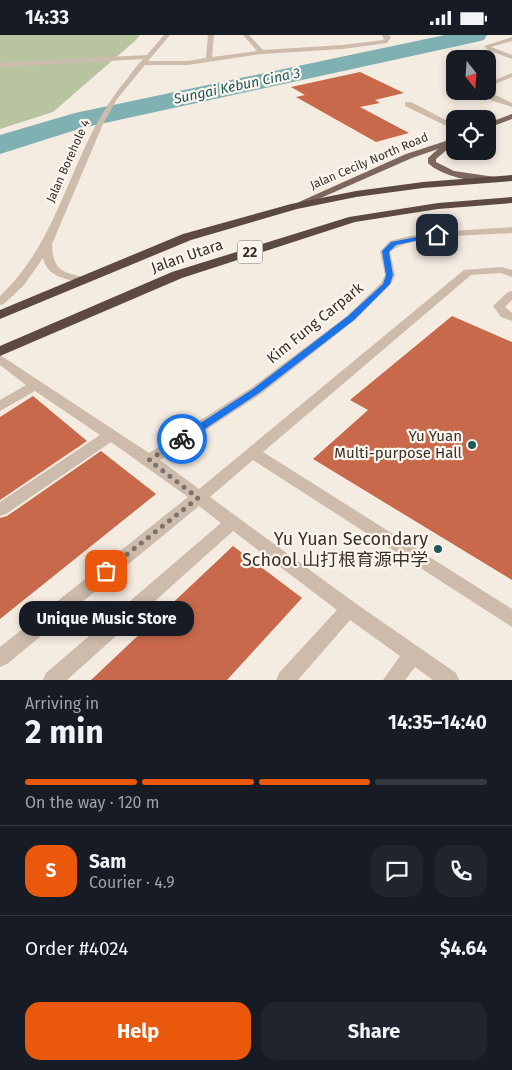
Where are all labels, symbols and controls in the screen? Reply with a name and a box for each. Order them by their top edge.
text: 14:33 [25,6,69,29]
north arrow [446,50,496,100]
map controls [446,50,496,160]
water label: Sungai Kebun Cina 3 [171,64,302,108]
button: locate [446,110,496,160]
street label: Jalan Borehole 4 [44,117,93,204]
street label: Jalan Cecily North Road [308,130,430,192]
pin [416,214,458,256]
icon: home [423,221,451,249]
street label: Jalan Utara [149,235,225,277]
road number: 22 [238,241,262,263]
street label: Kim Fung Carpark [263,278,367,367]
courier [157,414,207,464]
icon: bike [168,425,196,453]
place label: Yu Yuan Multi-purpose Hall [334,427,463,462]
marker: Yu Yuan Multi-purpose Hall [466,439,478,451]
place label: Yu Yuan Secondary School 山打根育源中学 [242,528,428,571]
marker: Yu Yuan Secondary School 山打根育源中学 [432,543,444,555]
pin [85,550,127,592]
icon: bag [92,557,120,585]
callout: Unique Music Store [18,601,194,636]
text: Unique Music Store [36,609,177,628]
text: Arriving in [25,694,99,713]
text: 14:35–14:40 [388,711,487,734]
text: 2 min [25,713,104,751]
text: On the way · 120 m [25,793,159,812]
button: chat [371,845,423,897]
button: phone [435,845,487,897]
text: Sam [89,850,126,873]
text: S [46,859,56,882]
text: Courier · 4.9 [89,873,175,892]
text: Order #4024 [25,937,128,960]
text: $4.64 [440,937,487,960]
button: Help [25,1002,251,1060]
button: Share [261,1002,487,1060]

